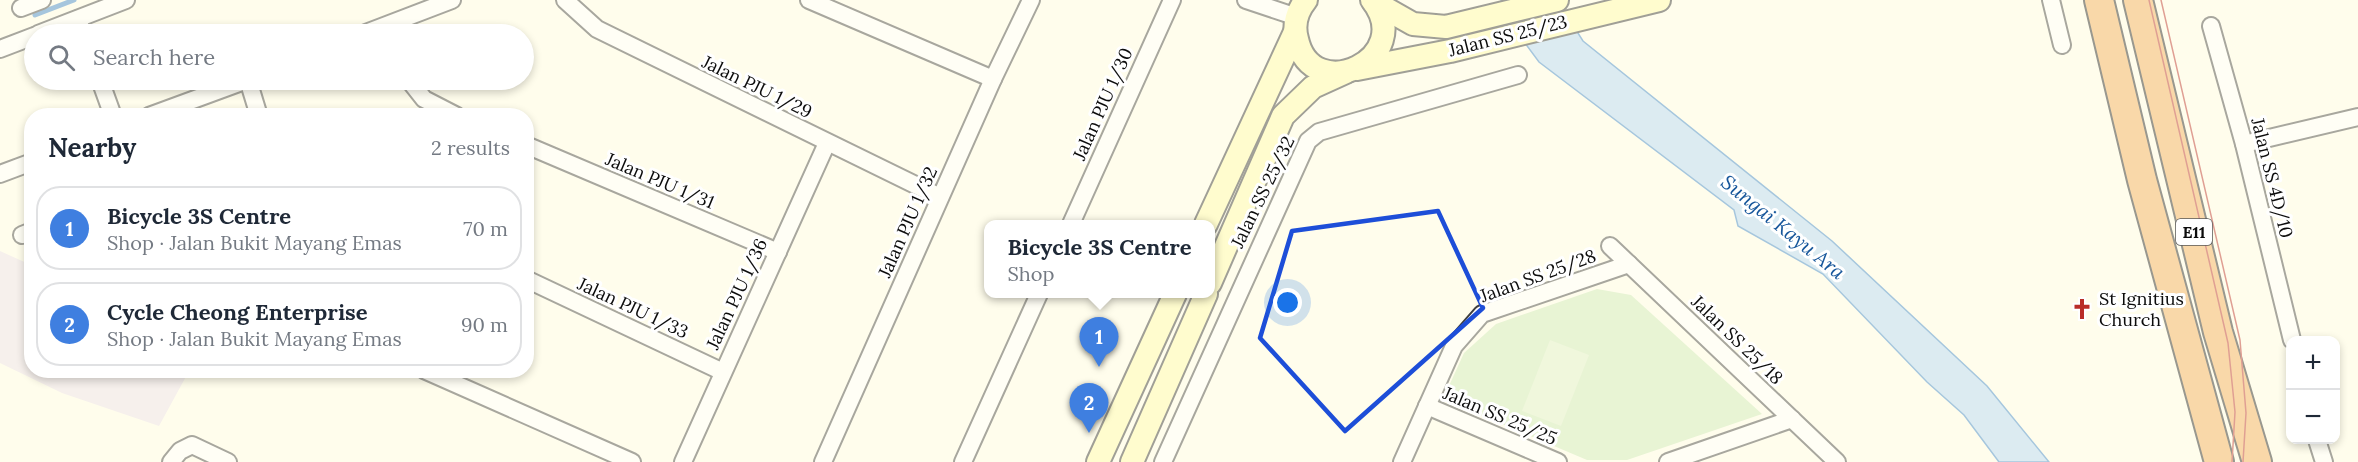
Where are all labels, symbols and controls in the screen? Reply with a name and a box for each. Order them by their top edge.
street label: Jalan SS 25/23 [1445,10,1570,62]
search box [24,24,534,90]
icon: search [45,41,78,74]
text: Search here [93,43,215,71]
street label: Jalan PJU 1/30 [1067,44,1138,164]
street label: Jalan PJU 1/29 [698,50,816,123]
street label: Jalan SS 4D/10 [2246,114,2299,240]
text: Nearby [48,131,136,164]
street label: Jalan SS 25/32 [1225,132,1300,252]
text: 2 results [431,135,510,160]
street label: Jalan PJU 1/31 [601,147,718,214]
street label: Jalan PJU 1/32 [872,163,942,282]
water label: Sungai Kayu Ara [1716,169,1850,284]
text: Bicycle 3S Centre [107,202,291,230]
text: 1 [65,216,74,241]
text: 70 m [463,216,508,241]
road number: E11 [2176,219,2212,245]
popup [984,220,1215,298]
text: Shop · Jalan Bukit Mayang Emas [107,230,402,255]
text: Bicycle 3S Centre [1007,233,1192,261]
street label: Jalan PJU 1/36 [700,235,772,354]
street label: Jalan SS 25/28 [1476,244,1599,307]
text: Shop [1007,261,1054,286]
street label: Jalan PJU 1/33 [573,271,692,343]
place label: St Ignitius Church [2099,287,2184,331]
your location [1273,288,1302,317]
street label: Jalan SS 25/18 [1686,289,1788,389]
church icon: St Ignitius Church [2070,297,2094,321]
text: Cycle Cheong Enterprise [107,298,368,326]
text: 2 [64,312,75,337]
text: 90 m [461,312,508,337]
pin: 1 [1080,318,1118,367]
text: Shop · Jalan Bukit Mayang Emas [107,326,402,351]
map controls [2286,336,2340,444]
button: + [2286,336,2340,390]
street label: Jalan SS 25/25 [1439,381,1561,450]
pin: 2 [1070,384,1108,433]
button: − [2286,390,2340,444]

